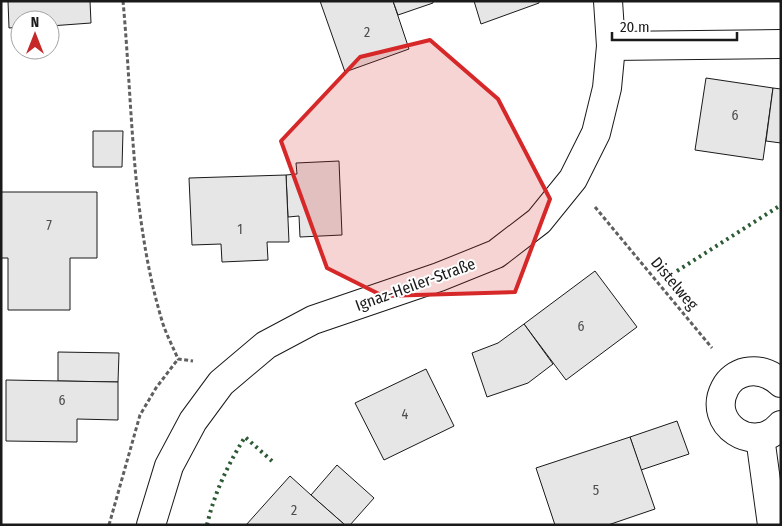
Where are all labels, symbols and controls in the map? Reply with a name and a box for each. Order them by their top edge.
north arrow [10,10,60,60]
scale bar [612,10,737,42]
text: N [31,14,39,31]
text: 20 m [620,18,650,36]
house number: 2 [364,24,370,41]
house number: 6 [732,107,739,124]
house number: 7 [46,217,52,234]
house number: 1 [237,221,243,238]
street label: Distelweg [647,253,703,314]
street label: Ignaz-Heiler-Straße [353,254,478,315]
house number: 6 [578,318,585,335]
house number: 6 [59,392,66,409]
house number: 4 [402,406,409,423]
house number: 5 [593,482,599,499]
house number: 2 [291,502,297,519]

